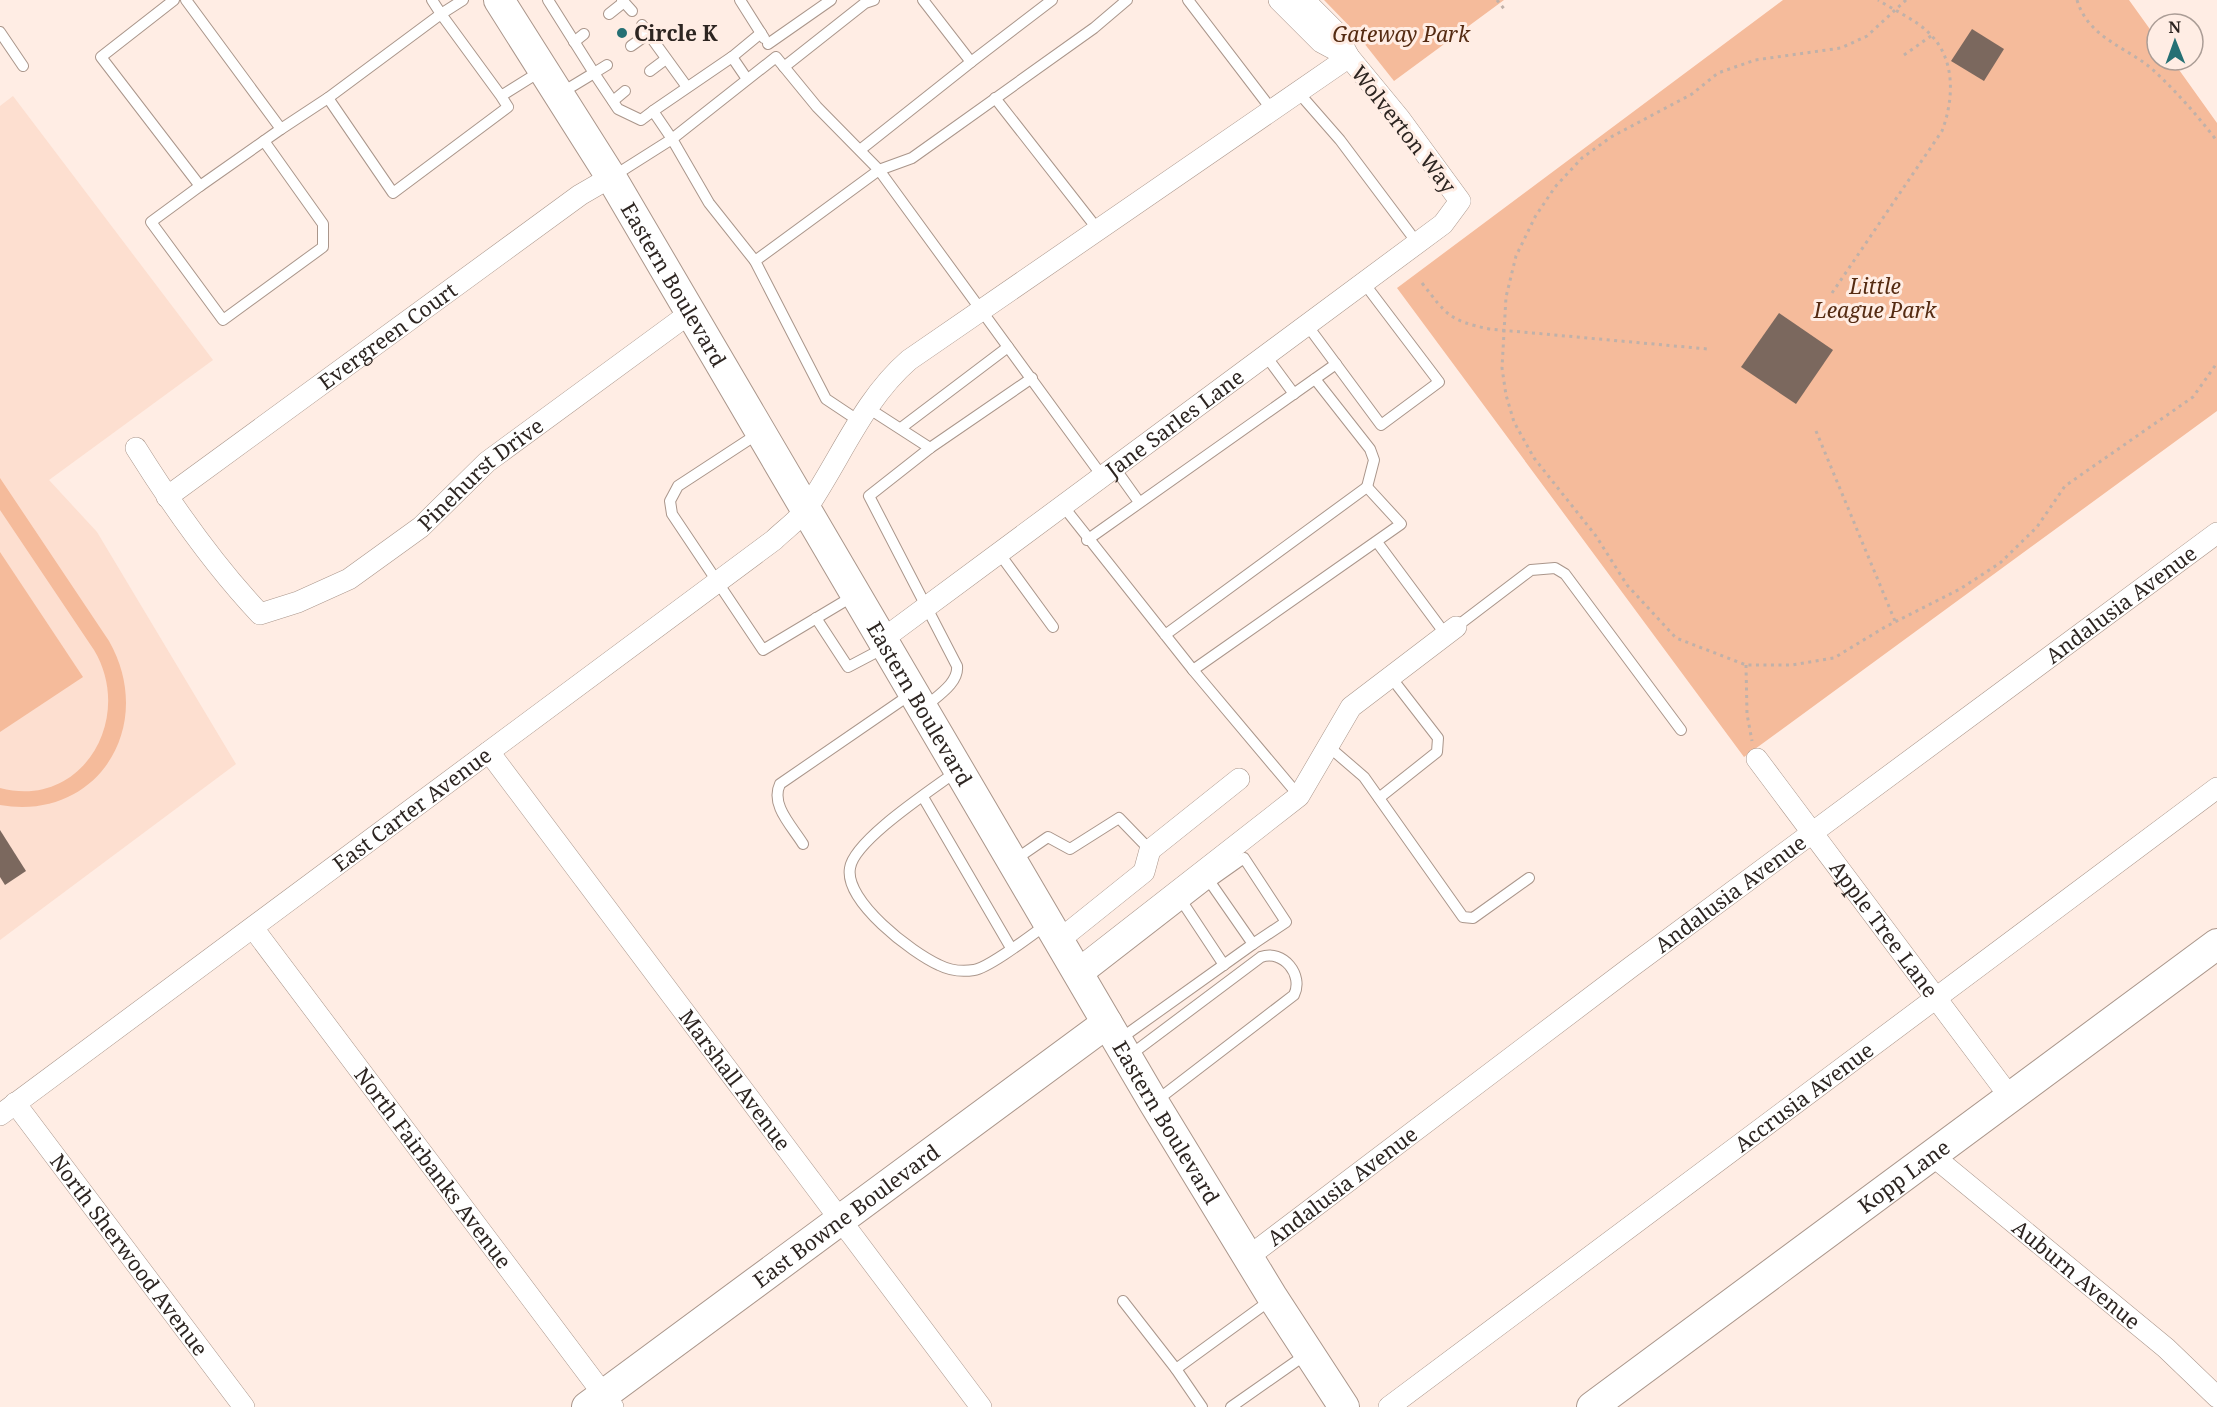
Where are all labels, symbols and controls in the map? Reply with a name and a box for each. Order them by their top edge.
north arrow [2145,12,2205,72]
text: N [2168,16,2182,38]
place label: Circle K [634,19,718,47]
park label: Gateway Park [1332,20,1471,48]
marker: Circle K [615,26,629,40]
street label: Wolverton Way [1345,59,1463,199]
street label: Eastern Boulevard [615,197,733,372]
park label: Little League Park [1813,272,1937,324]
street label: Evergreen Court [313,276,462,396]
street label: Jane Sarles Lane [1099,362,1249,484]
street label: Pinehurst Drive [412,411,549,537]
street label: Andalusia Avenue [2040,539,2202,669]
street label: Eastern Boulevard [861,616,979,791]
street label: East Carter Avenue [327,741,497,877]
street label: Andalusia Avenue [1649,828,1812,959]
street label: Apple Tree Lane [1824,855,1944,1003]
street label: Marshall Avenue [673,1004,797,1156]
street label: Eastern Boulevard [1107,1036,1226,1209]
street label: Accrusia Avenue [1729,1036,1879,1158]
street label: North Fairbanks Avenue [348,1062,518,1274]
street label: Andalusia Avenue [1261,1120,1423,1252]
street label: Kopp Lane [1852,1133,1955,1219]
street label: East Bowne Boulevard [747,1137,945,1294]
street label: North Sherwood Avenue [44,1148,215,1361]
street label: Auburn Avenue [2007,1213,2146,1335]

